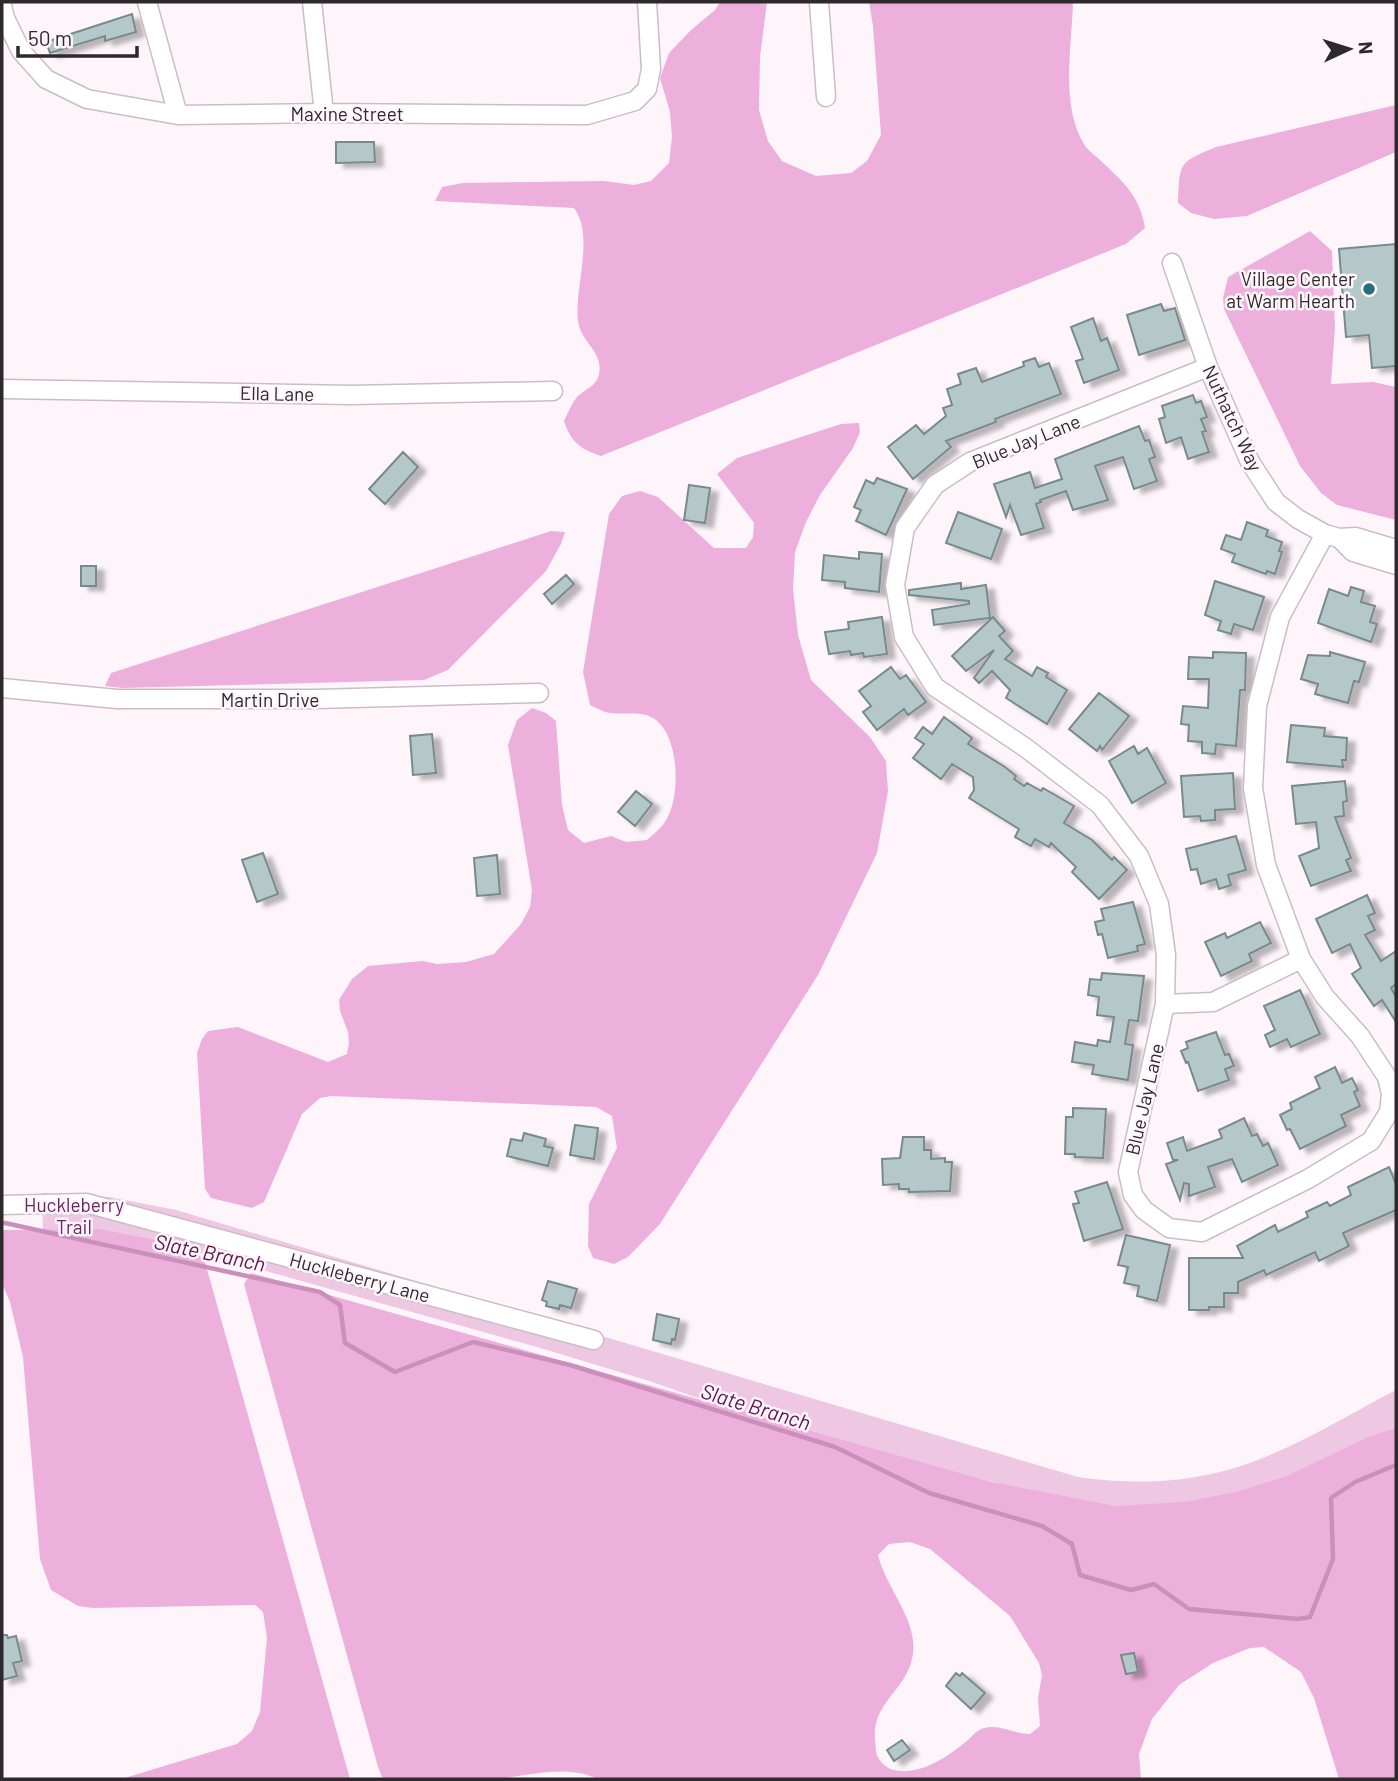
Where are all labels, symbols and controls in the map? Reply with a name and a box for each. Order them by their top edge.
scale bar [18,14,136,58]
north arrow [1314,14,1384,84]
text: 50 m [28,25,72,50]
text: N [1355,41,1378,55]
street label: Maxine Street [290,102,404,125]
place label: Village Center at Warm Hearth [1226,267,1355,312]
marker: Village Center at Warm Hearth [1361,281,1377,297]
street label: Nuthatch Way [1198,361,1268,475]
street label: Ella Lane [240,381,314,405]
street label: Blue Jay Lane [969,409,1083,473]
street label: Martin Drive [221,688,319,711]
street label: Blue Jay Lane [1120,1041,1168,1157]
park label: Huckleberry Trail [24,1193,124,1238]
water label: Slate Branch [152,1228,268,1276]
street label: Huckleberry Lane [287,1247,433,1307]
water label: Slate Branch [698,1378,814,1434]

